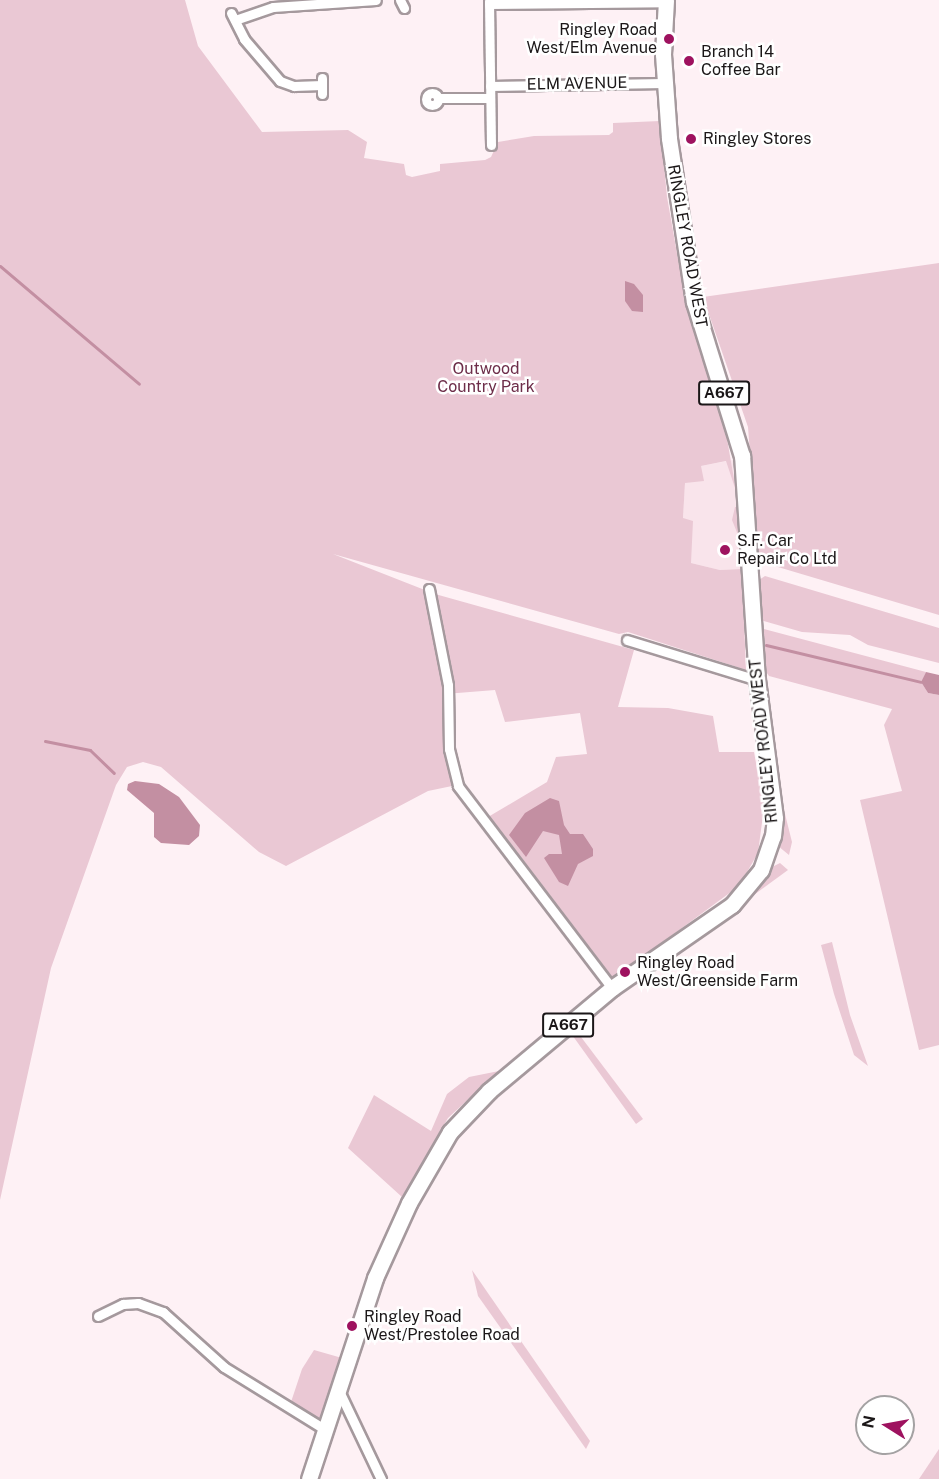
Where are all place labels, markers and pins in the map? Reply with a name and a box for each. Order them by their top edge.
place label: Ringley Road West/Elm Avenue [527,20,657,58]
marker: Ringley Road West/Elm Avenue [662,32,676,46]
place label: Branch 14 Coffee Bar [701,42,781,80]
marker: Branch 14 Coffee Bar [682,54,696,68]
place label: Ringley Stores [703,129,812,149]
marker: Ringley Stores [684,132,698,146]
place label: S.F. Car Repair Co Ltd [737,531,837,569]
marker: S.F. Car Repair Co Ltd [718,543,732,557]
place label: Ringley Road West/Greenside Farm [637,953,798,991]
marker: Ringley Road West/Greenside Farm [618,965,632,979]
place label: Ringley Road West/Prestolee Road [364,1307,520,1345]
marker: Ringley Road West/Prestolee Road [345,1319,359,1333]

